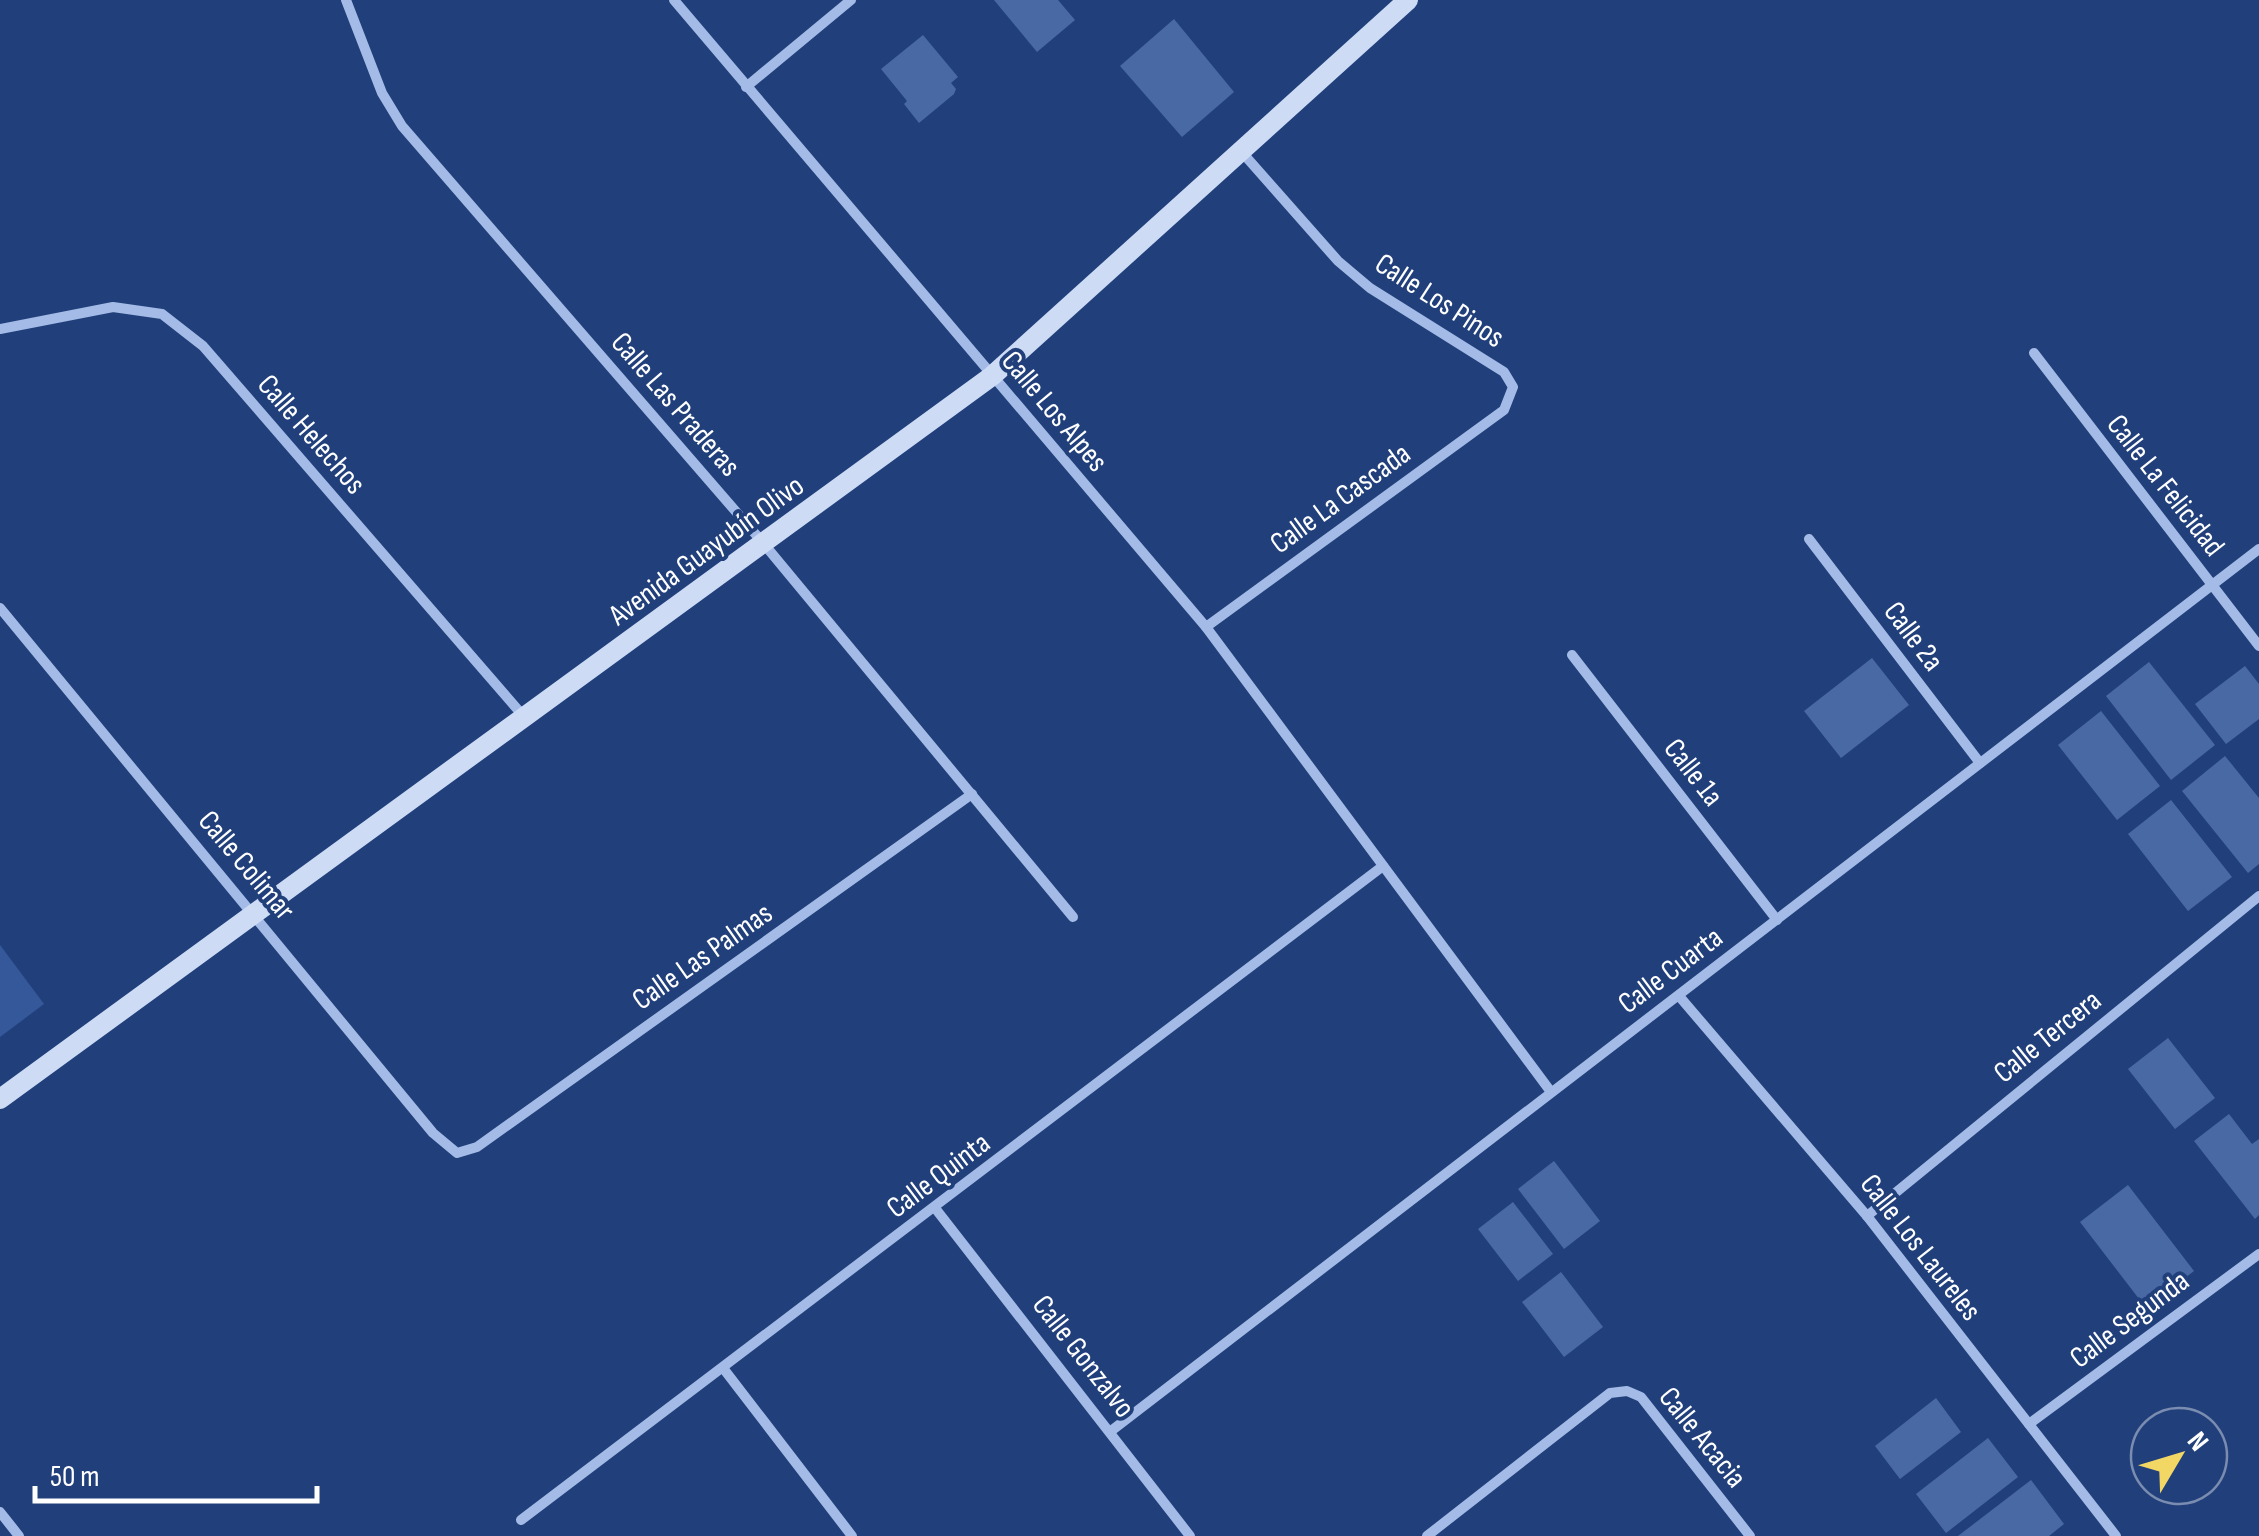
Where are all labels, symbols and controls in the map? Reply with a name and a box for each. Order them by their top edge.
street label: Calle Los Pinos [1368,246,1511,356]
street label: Calle Las Praderas [603,325,748,484]
street label: Calle Los Alpes [993,344,1115,479]
street label: Calle Helechos [250,368,373,502]
street label: Calle La Felicidad [2099,408,2232,564]
street label: Calle La Cascada [1263,436,1418,562]
street label: Avenida Guayubín Olivo [601,468,811,634]
street label: Calle 2a [1876,595,1951,678]
street label: Calle 1a [1656,732,1731,814]
street label: Calle Colimar [190,804,303,928]
street label: Calle Las Palmas [626,895,780,1018]
street label: Calle Cuarta [1611,920,1730,1022]
street label: Calle Tercera [1987,983,2109,1091]
street label: Calle Quinta [880,1125,997,1226]
street label: Calle Los Laureles [1852,1167,1989,1328]
street label: Calle Segunda [2063,1263,2196,1376]
street label: Calle Gonzalvo [1024,1288,1142,1425]
street label: Calle Acacia [1651,1380,1754,1495]
north arrow [2129,1406,2229,1506]
text: N [2180,1425,2215,1458]
scale bar [35,1441,318,1503]
text: 50 m [50,1459,99,1495]

